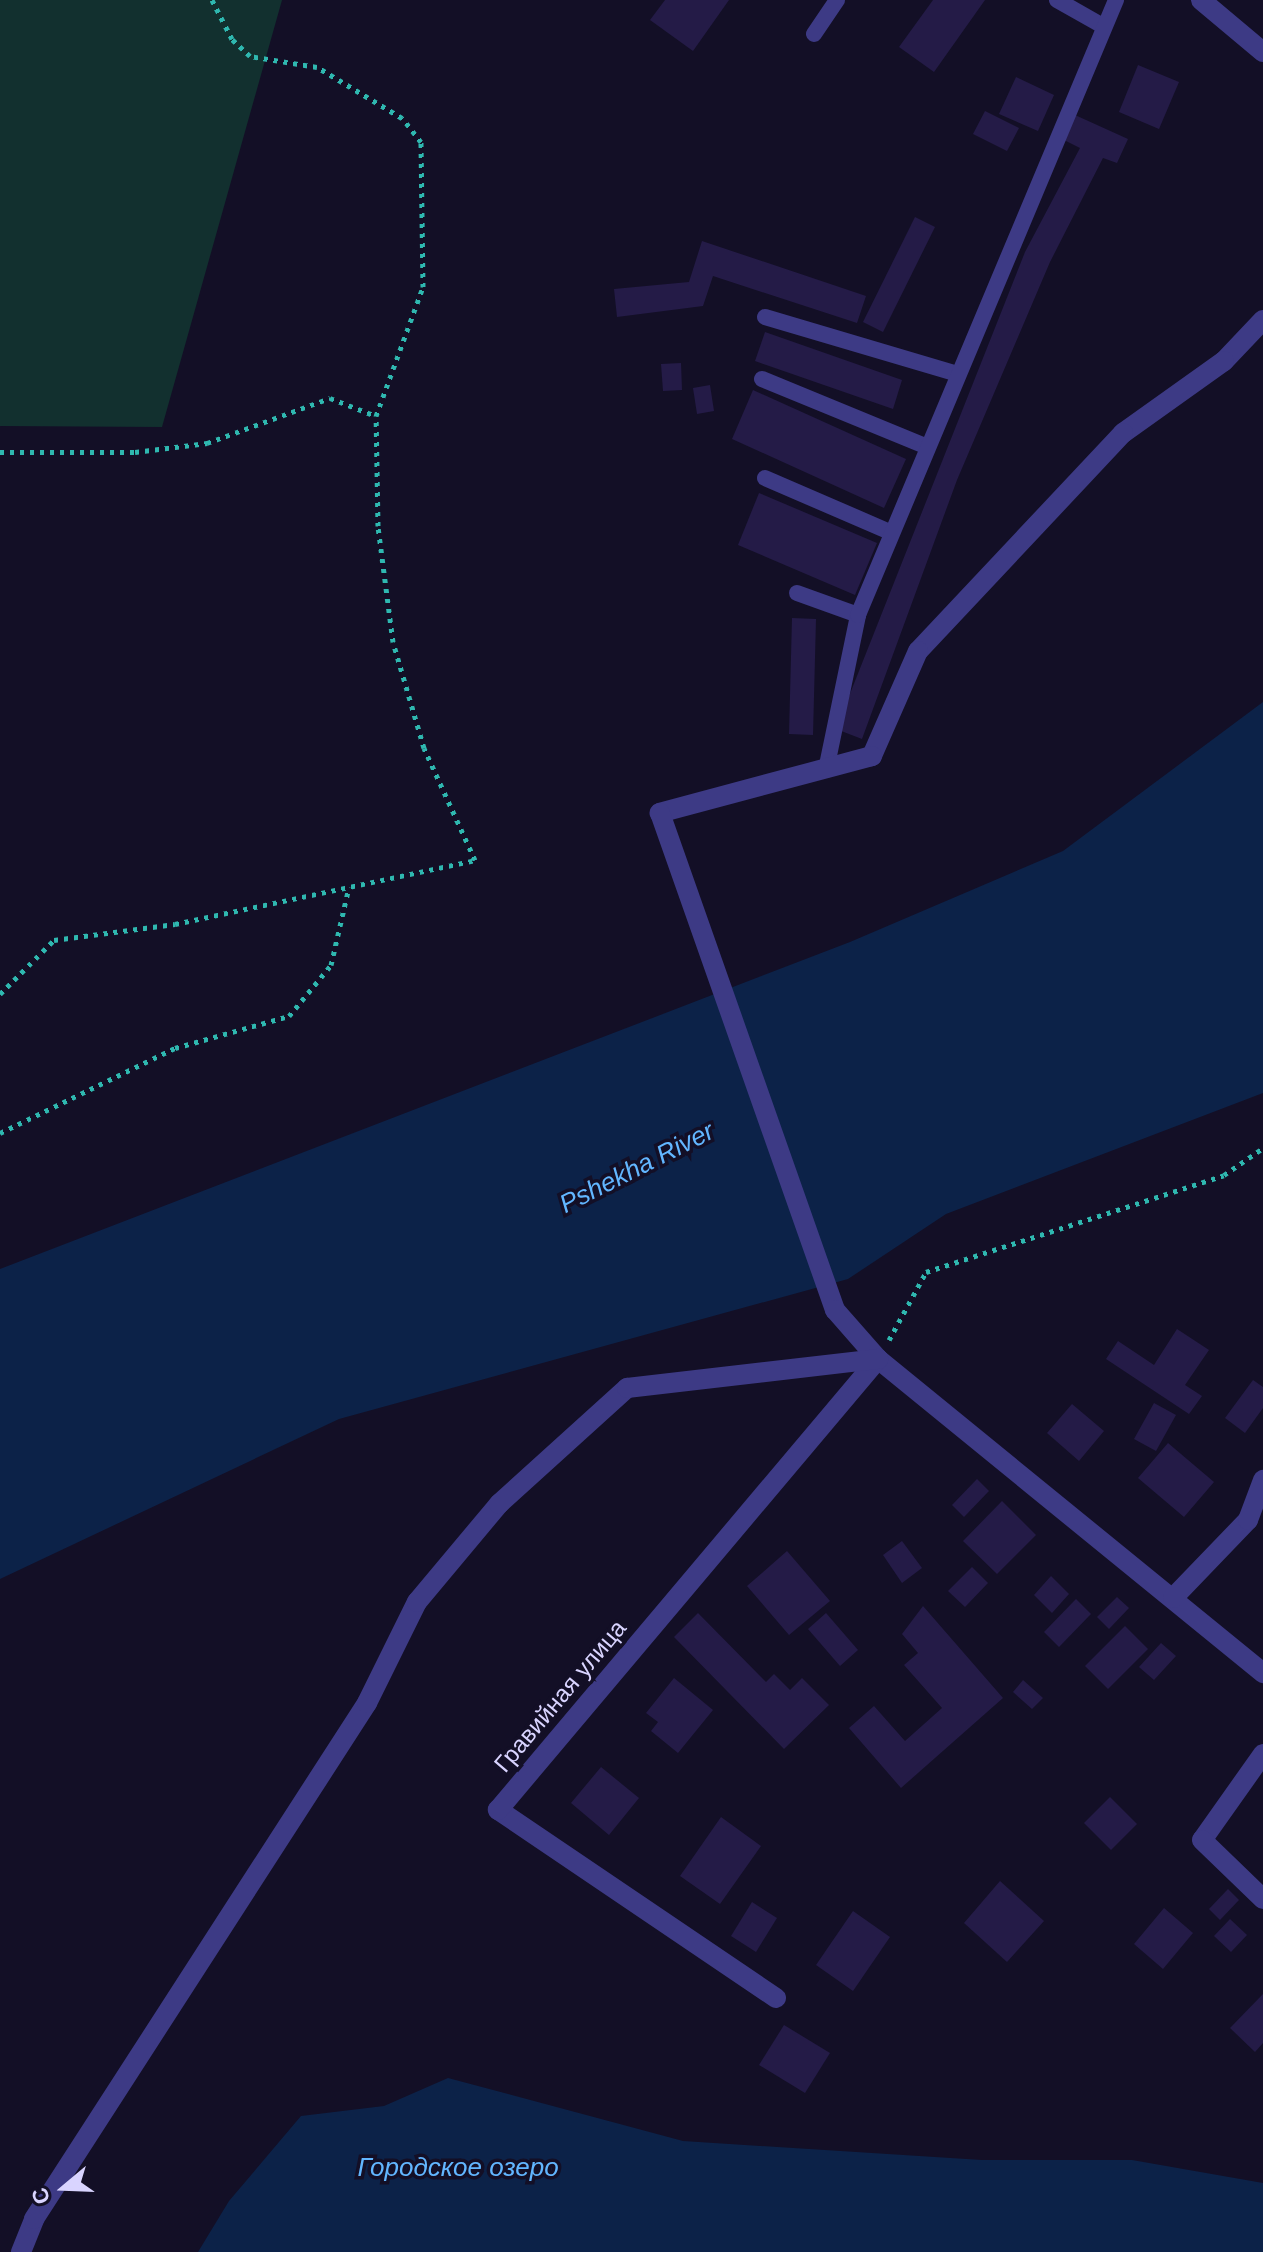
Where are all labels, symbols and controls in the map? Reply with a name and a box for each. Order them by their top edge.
water label: Pshekha River [555,1116,719,1220]
street label: Гравийная улица [488,1614,632,1778]
north arrow [24,2148,104,2228]
water label: Городское озеро [357,2152,559,2184]
text: С [26,2184,55,2208]

